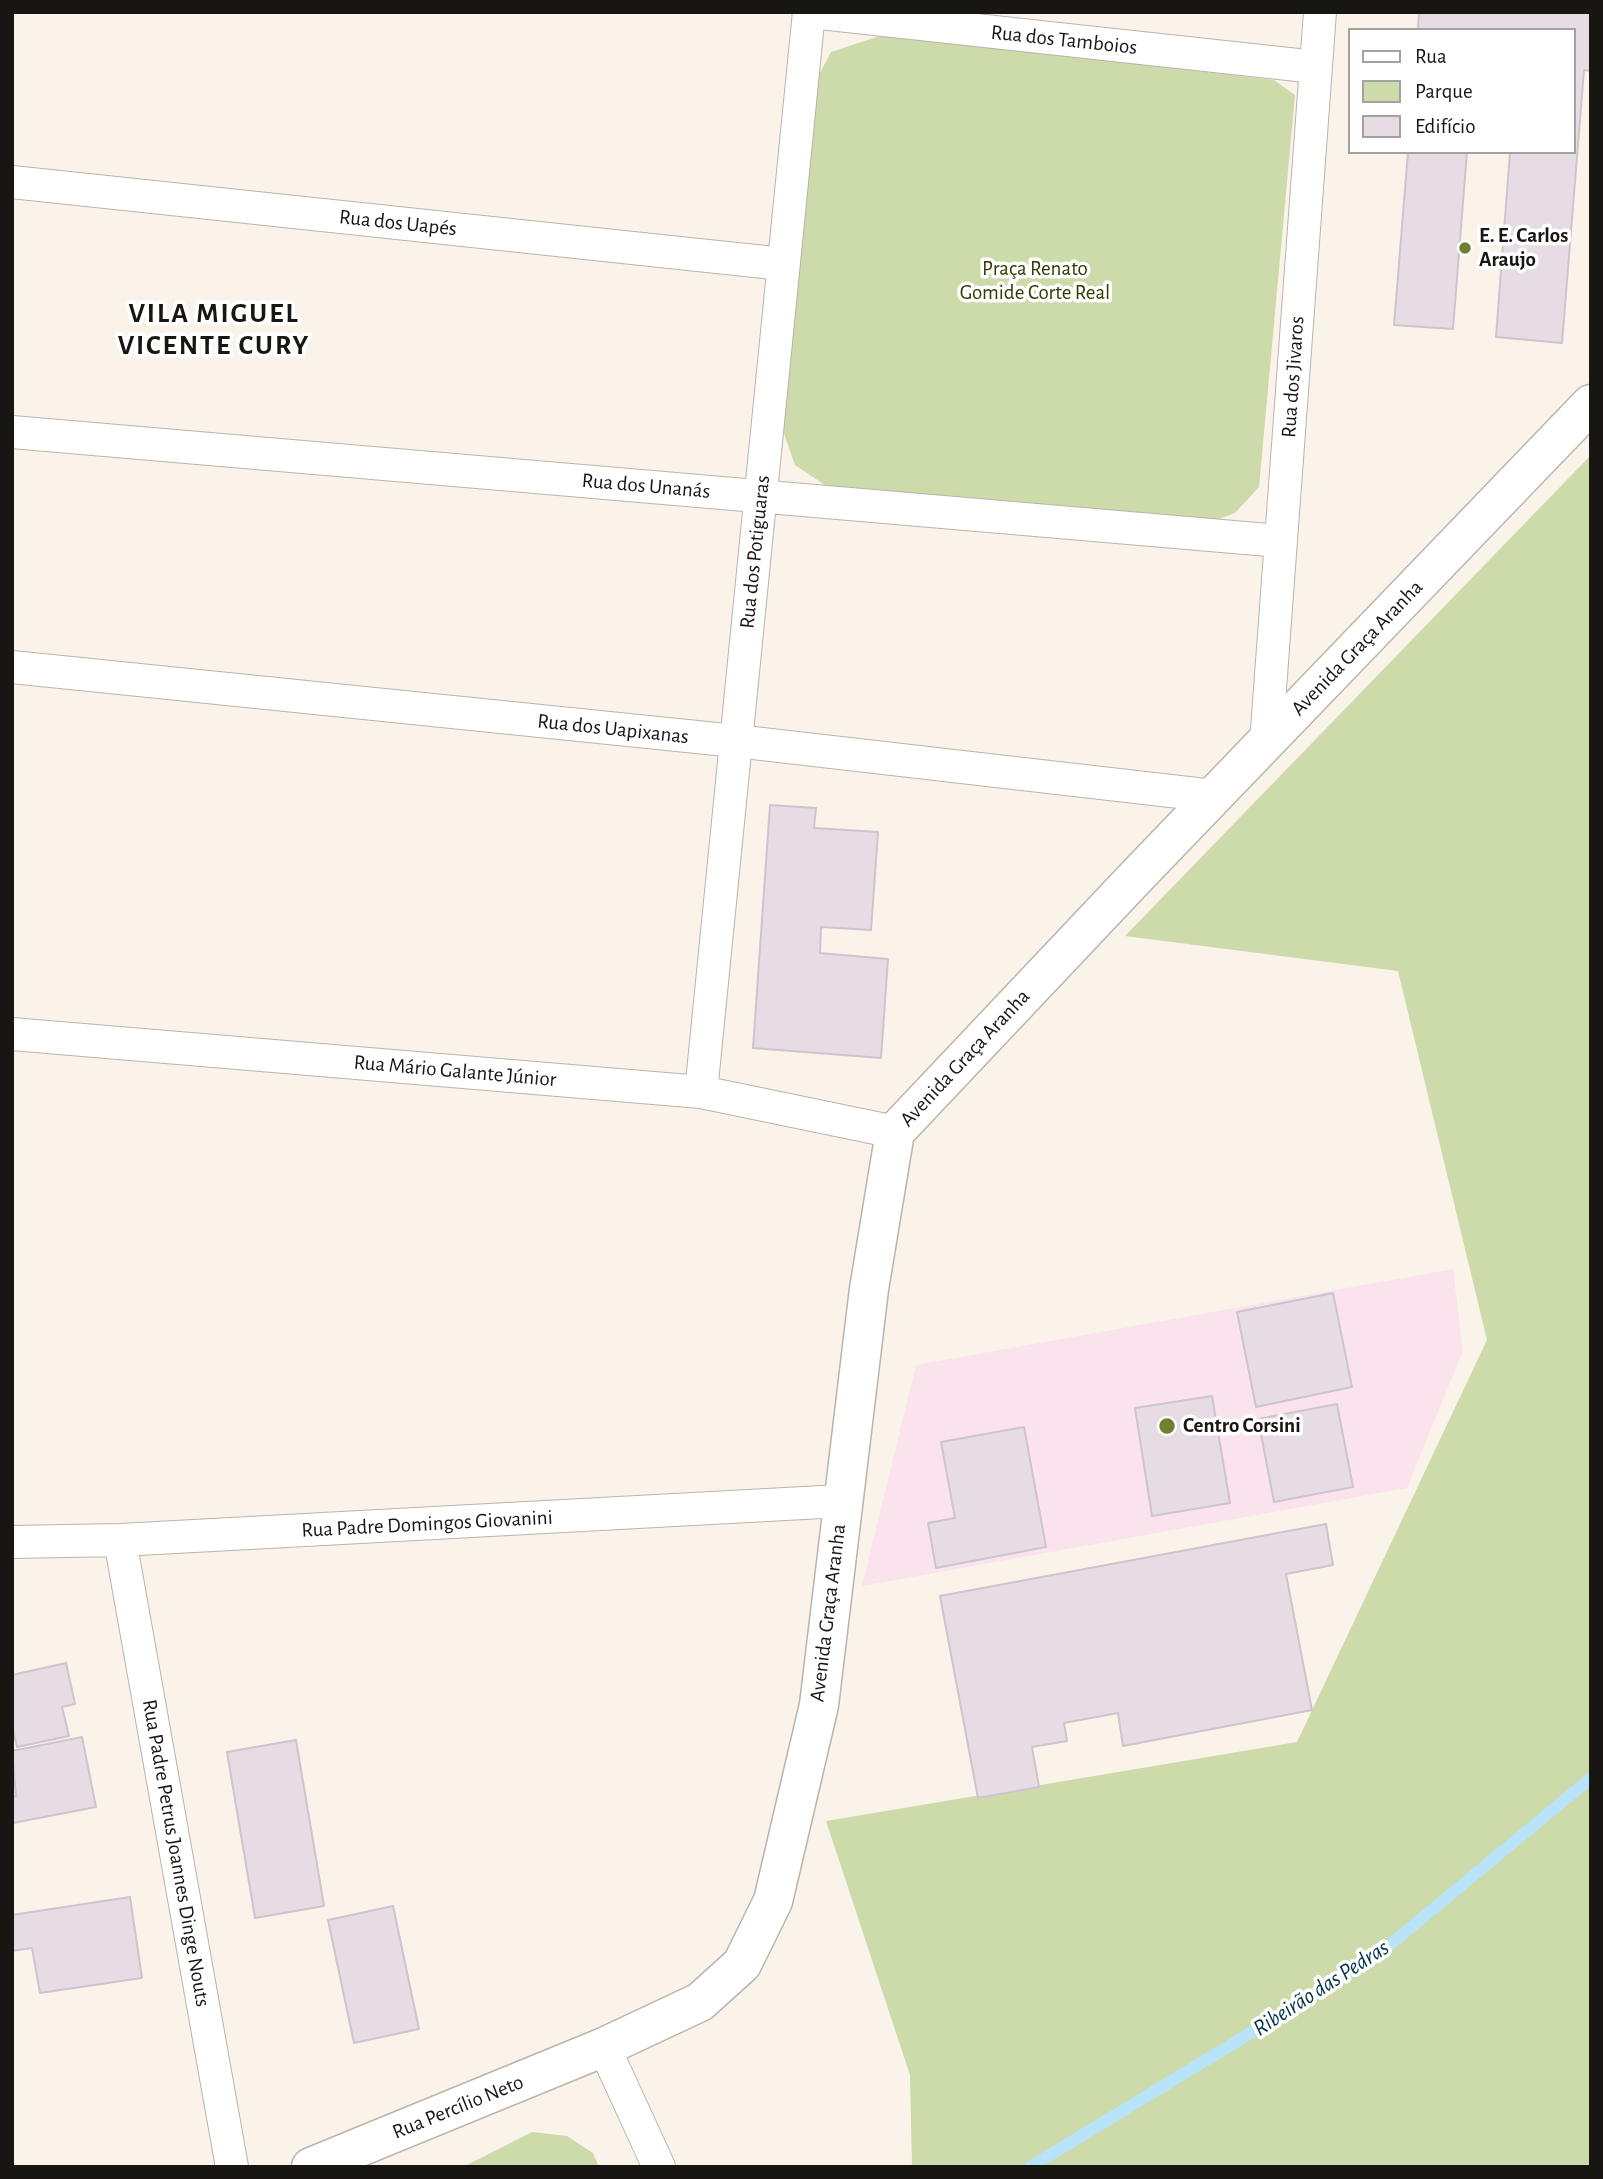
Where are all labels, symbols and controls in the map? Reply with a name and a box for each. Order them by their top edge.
street label: Rua dos Tamboios [990,20,1138,60]
legend [1348,28,1575,154]
text: Rua [1415,46,1447,67]
text: Parque [1415,81,1473,102]
text: Edifício [1415,116,1475,137]
street label: Rua dos Uapés [338,204,458,242]
place label: E. E. Carlos Araujo [1479,223,1568,273]
marker: E. E. Carlos Araujo [1457,240,1473,256]
park label: Praça Renato Gomide Corte Real [960,256,1110,306]
district label: VILA MIGUEL VICENTE CURY [119,297,309,363]
street label: Rua dos Jivaros [1276,315,1310,439]
street label: Rua dos Unanás [581,468,711,504]
street label: Rua dos Potiguaras [734,474,776,630]
street label: Avenida Graça Aranha [1286,575,1428,721]
street label: Rua dos Uapixanas [536,709,690,749]
street label: Avenida Graça Aranha [895,984,1035,1132]
street label: Rua Mário Galante Júnior [353,1050,557,1092]
place label: Centro Corsini [1183,1413,1301,1439]
marker: Centro Corsini [1157,1416,1177,1436]
street label: Rua Padre Domingos Giovanini [301,1505,553,1543]
street label: Avenida Graça Aranha [805,1523,851,1703]
street label: Rua Padre Petrus Joannes Dinge Nouts [137,1697,215,2009]
water label: Ribeirão das Pedras [1248,1934,1394,2042]
street label: Rua Percílio Neto [389,2069,527,2145]

